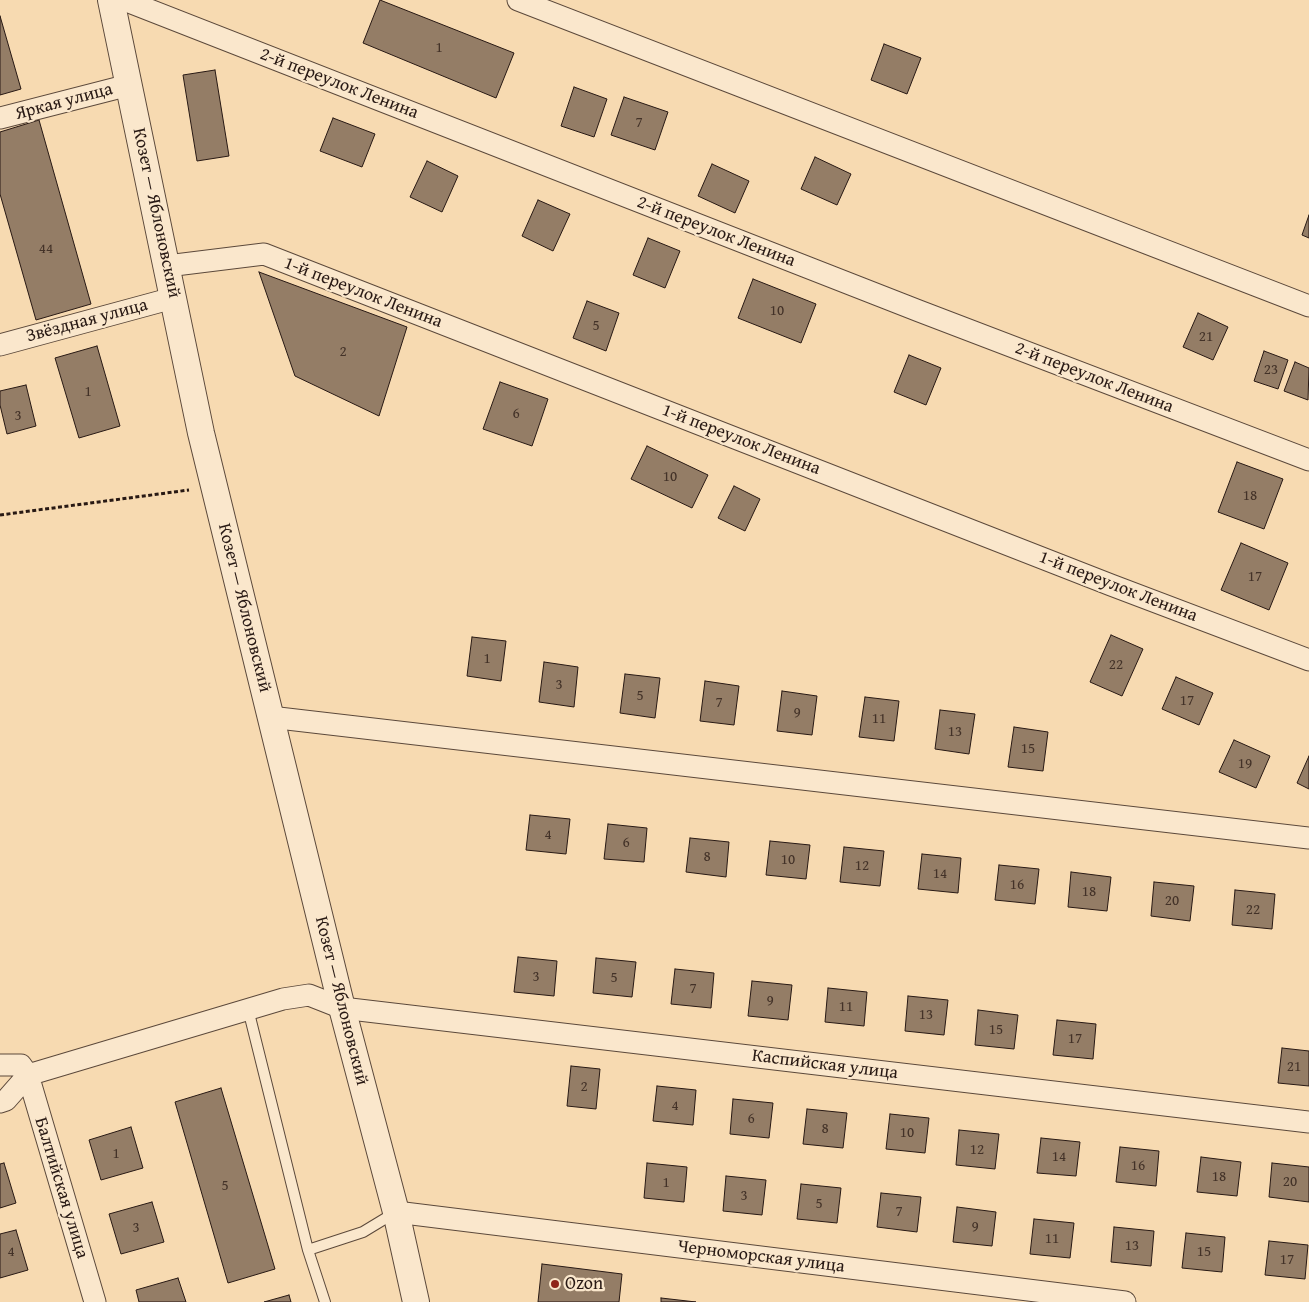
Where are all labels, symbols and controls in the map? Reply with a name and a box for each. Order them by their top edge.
house number: 1 [435,39,443,57]
street label: 2-й переулок Ленина [257,44,421,124]
street label: Яркая улица [13,79,115,125]
house number: 7 [635,114,643,132]
street label: Козет — Яблоновский [127,126,185,300]
street label: 2-й переулок Ленина [634,192,798,272]
house number: 44 [39,240,53,258]
street label: 1-й переулок Ленина [281,253,445,333]
street label: Звёздная улица [24,294,150,348]
house number: 10 [770,302,784,320]
house number: 5 [592,317,600,335]
house number: 21 [1199,328,1213,346]
street label: 2-й переулок Ленина [1012,338,1176,418]
house number: 2 [339,343,347,361]
house number: 23 [1264,361,1278,379]
house number: 1 [84,383,92,401]
street label: 1-й переулок Ленина [659,400,823,480]
house number: 6 [512,405,520,423]
house number: 3 [14,407,22,425]
house number: 10 [663,468,677,486]
house number: 18 [1243,487,1257,505]
street label: Козет — Яблоновский [213,521,275,695]
street label: 1-й переулок Ленина [1036,547,1200,627]
house number: 17 [1248,568,1262,586]
house number: 1 [483,650,491,668]
house number: 22 [1109,656,1123,674]
house number: 3 [555,676,563,694]
house number: 5 [636,687,644,705]
house number: 17 [1180,692,1194,710]
house number: 7 [715,694,723,712]
house number: 9 [793,704,801,722]
house number: 11 [872,710,886,728]
house number: 13 [948,723,962,741]
house number: 15 [1021,740,1035,758]
house number: 19 [1238,755,1252,773]
house number: 4 [544,826,552,844]
house number: 6 [622,834,630,852]
house number: 8 [703,848,711,866]
house number: 10 [781,851,795,869]
house number: 12 [855,857,869,875]
house number: 14 [933,865,947,883]
house number: 16 [1010,876,1024,894]
house number: 18 [1082,883,1096,901]
house number: 20 [1165,892,1179,910]
house number: 22 [1246,901,1260,919]
street label: Козет — Яблоновский [310,914,372,1088]
house number: 3 [532,968,540,986]
house number: 5 [610,969,618,987]
house number: 7 [689,980,697,998]
house number: 9 [766,992,774,1010]
house number: 11 [839,998,853,1016]
house number: 13 [919,1006,933,1024]
house number: 15 [989,1021,1003,1039]
house number: 17 [1068,1030,1082,1048]
street label: Каспийская улица [751,1045,899,1085]
house number: 21 [1287,1058,1301,1076]
house number: 2 [580,1078,588,1096]
house number: 4 [671,1097,679,1115]
house number: 6 [747,1110,755,1128]
street label: Балтийская улица [29,1115,93,1261]
house number: 8 [821,1120,829,1138]
house number: 10 [900,1124,914,1142]
house number: 12 [970,1141,984,1159]
house number: 1 [112,1145,120,1163]
house number: 14 [1052,1148,1066,1166]
house number: 16 [1131,1157,1145,1175]
house number: 18 [1212,1168,1226,1186]
house number: 20 [1283,1173,1297,1191]
house number: 1 [662,1174,670,1192]
house number: 5 [221,1177,229,1195]
house number: 3 [740,1187,748,1205]
house number: 5 [815,1195,823,1213]
house number: 7 [895,1203,903,1221]
house number: 9 [971,1218,979,1236]
house number: 3 [132,1219,140,1237]
house number: 11 [1045,1230,1059,1248]
street label: Черноморская улица [676,1236,846,1278]
house number: 13 [1125,1237,1139,1255]
house number: 4 [7,1243,15,1261]
house number: 15 [1197,1243,1211,1261]
house number: 17 [1280,1251,1294,1269]
place label: Ozon [565,1273,603,1295]
marker: Ozon [549,1278,561,1290]

